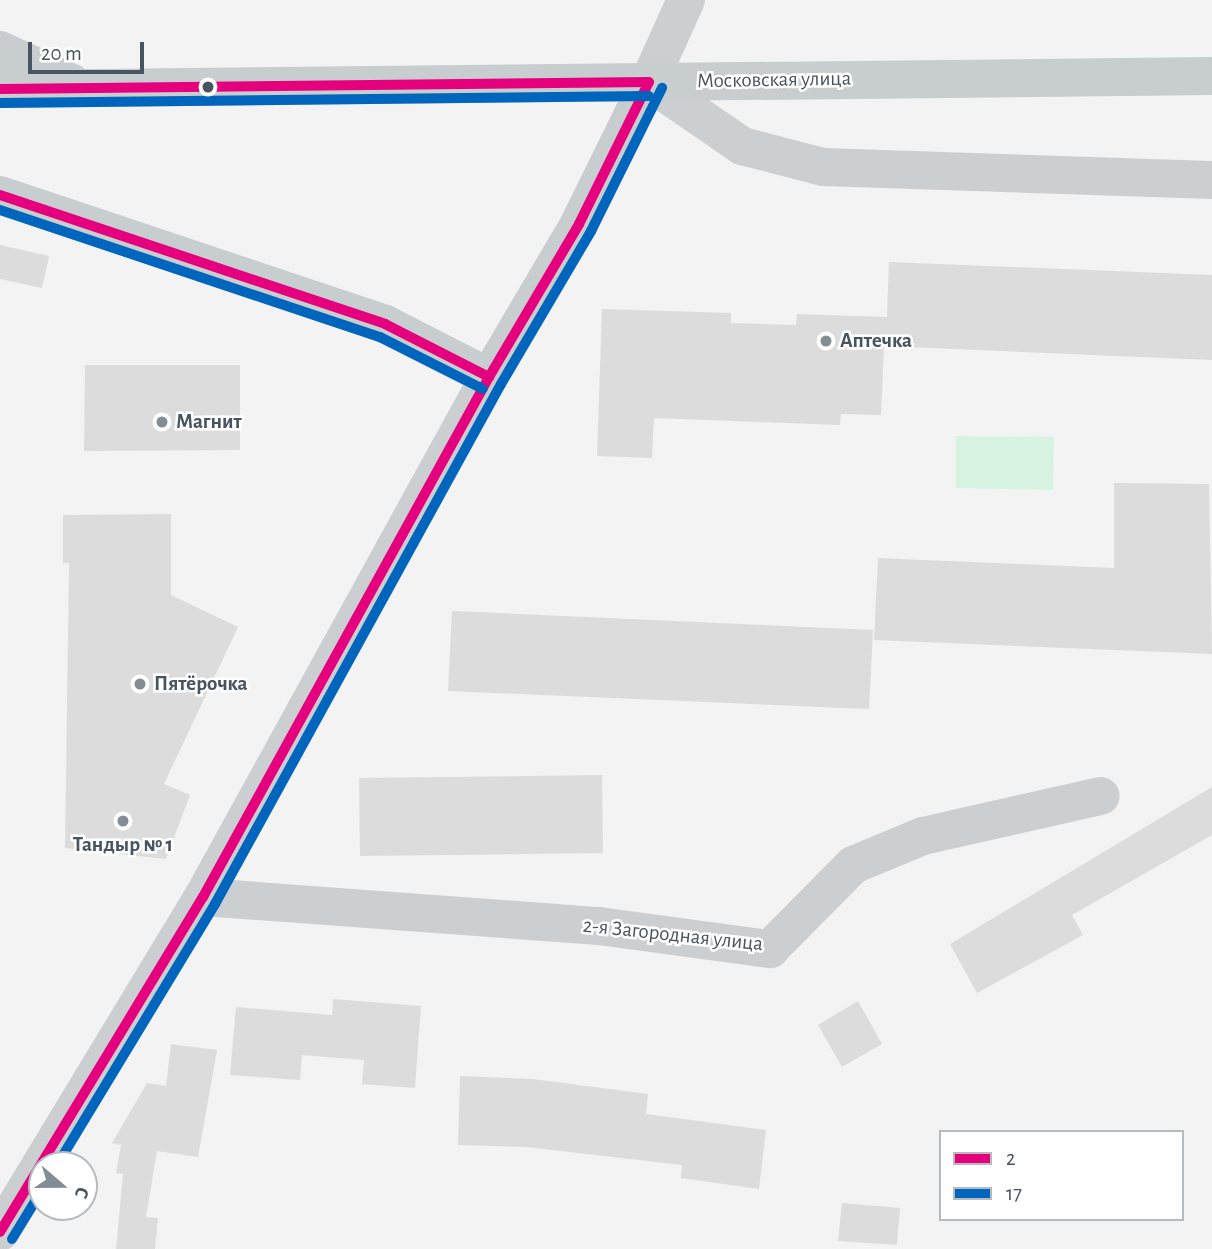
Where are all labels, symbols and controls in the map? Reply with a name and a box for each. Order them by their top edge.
scale bar [32,28,147,72]
text: 20 m [41,43,82,64]
street label: Московская улица [697,66,851,94]
unlabelled marker [201,80,215,94]
place label: Аптечка [840,328,912,354]
marker: Аптечка [818,333,834,349]
place label: Магнит [176,409,242,435]
marker: Магнит [154,414,170,430]
place label: Пятёрочка [154,671,248,697]
marker: Пятёрочка [132,676,148,692]
marker: Тандыр № 1 [115,813,131,829]
place label: Тандыр № 1 [73,832,173,858]
street label: 2-я Загородная улица [582,913,764,957]
legend [939,1130,1184,1221]
text: 2 [1006,1148,1016,1169]
north arrow [28,1151,98,1221]
text: 17 [1006,1183,1022,1204]
text: С [71,1184,92,1201]

